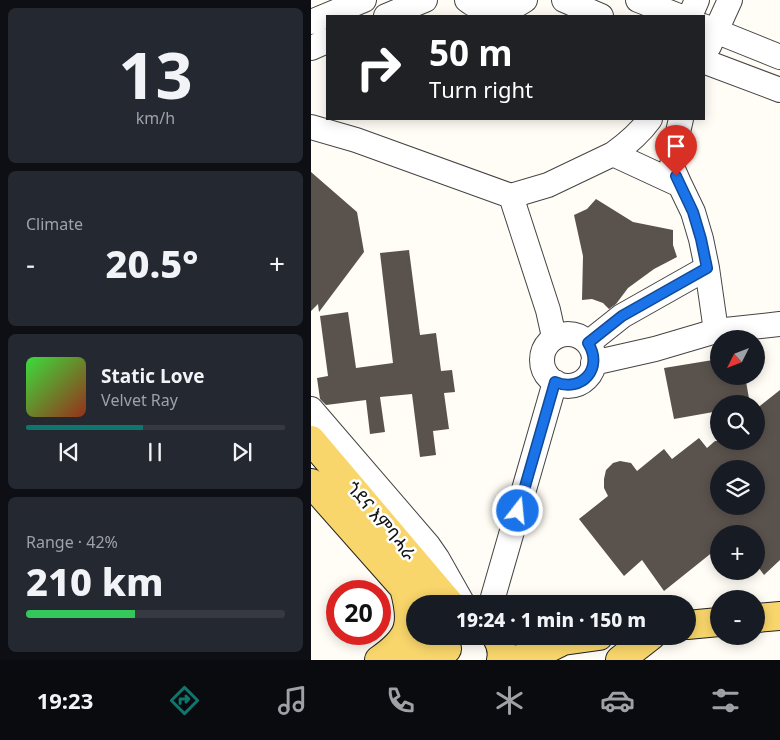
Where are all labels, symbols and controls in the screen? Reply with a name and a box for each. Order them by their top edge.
text: 50 m [429,29,513,76]
text: 13 [118,30,193,118]
icon: right [346,35,411,100]
text: Turn right [429,74,533,104]
text: km/h [136,107,175,129]
pin [655,125,697,176]
icon: arrive [662,132,690,160]
text: Climate [26,213,83,235]
text: 20.5° [106,237,198,289]
text: − [26,244,35,282]
text: + [269,244,285,282]
north arrow [710,330,765,385]
map controls [710,330,765,645]
text: Static Love [101,363,204,389]
text: Velvet Ray [101,389,178,411]
button: search [710,395,765,450]
icon: previous [55,438,83,466]
icon: pause [141,438,169,466]
icon: next [228,438,256,466]
button: layers [710,460,765,515]
street label: ጎደና እምባሓራ [342,476,422,565]
position arrow [491,484,543,536]
button: + [710,525,765,580]
text: Range · 42% [26,531,118,553]
text: 210 km [26,555,164,607]
speed limit sign: 20 [326,580,391,645]
button: − [710,590,765,645]
text: 19:24 · 1 min · 150 m [456,607,646,633]
icon: directions [167,683,202,718]
icon: music [275,683,310,718]
icon: phone [383,683,418,718]
icon: climate [492,683,527,718]
icon: car [600,683,635,718]
icon: filters [708,683,743,718]
text: 19:23 [37,685,93,715]

